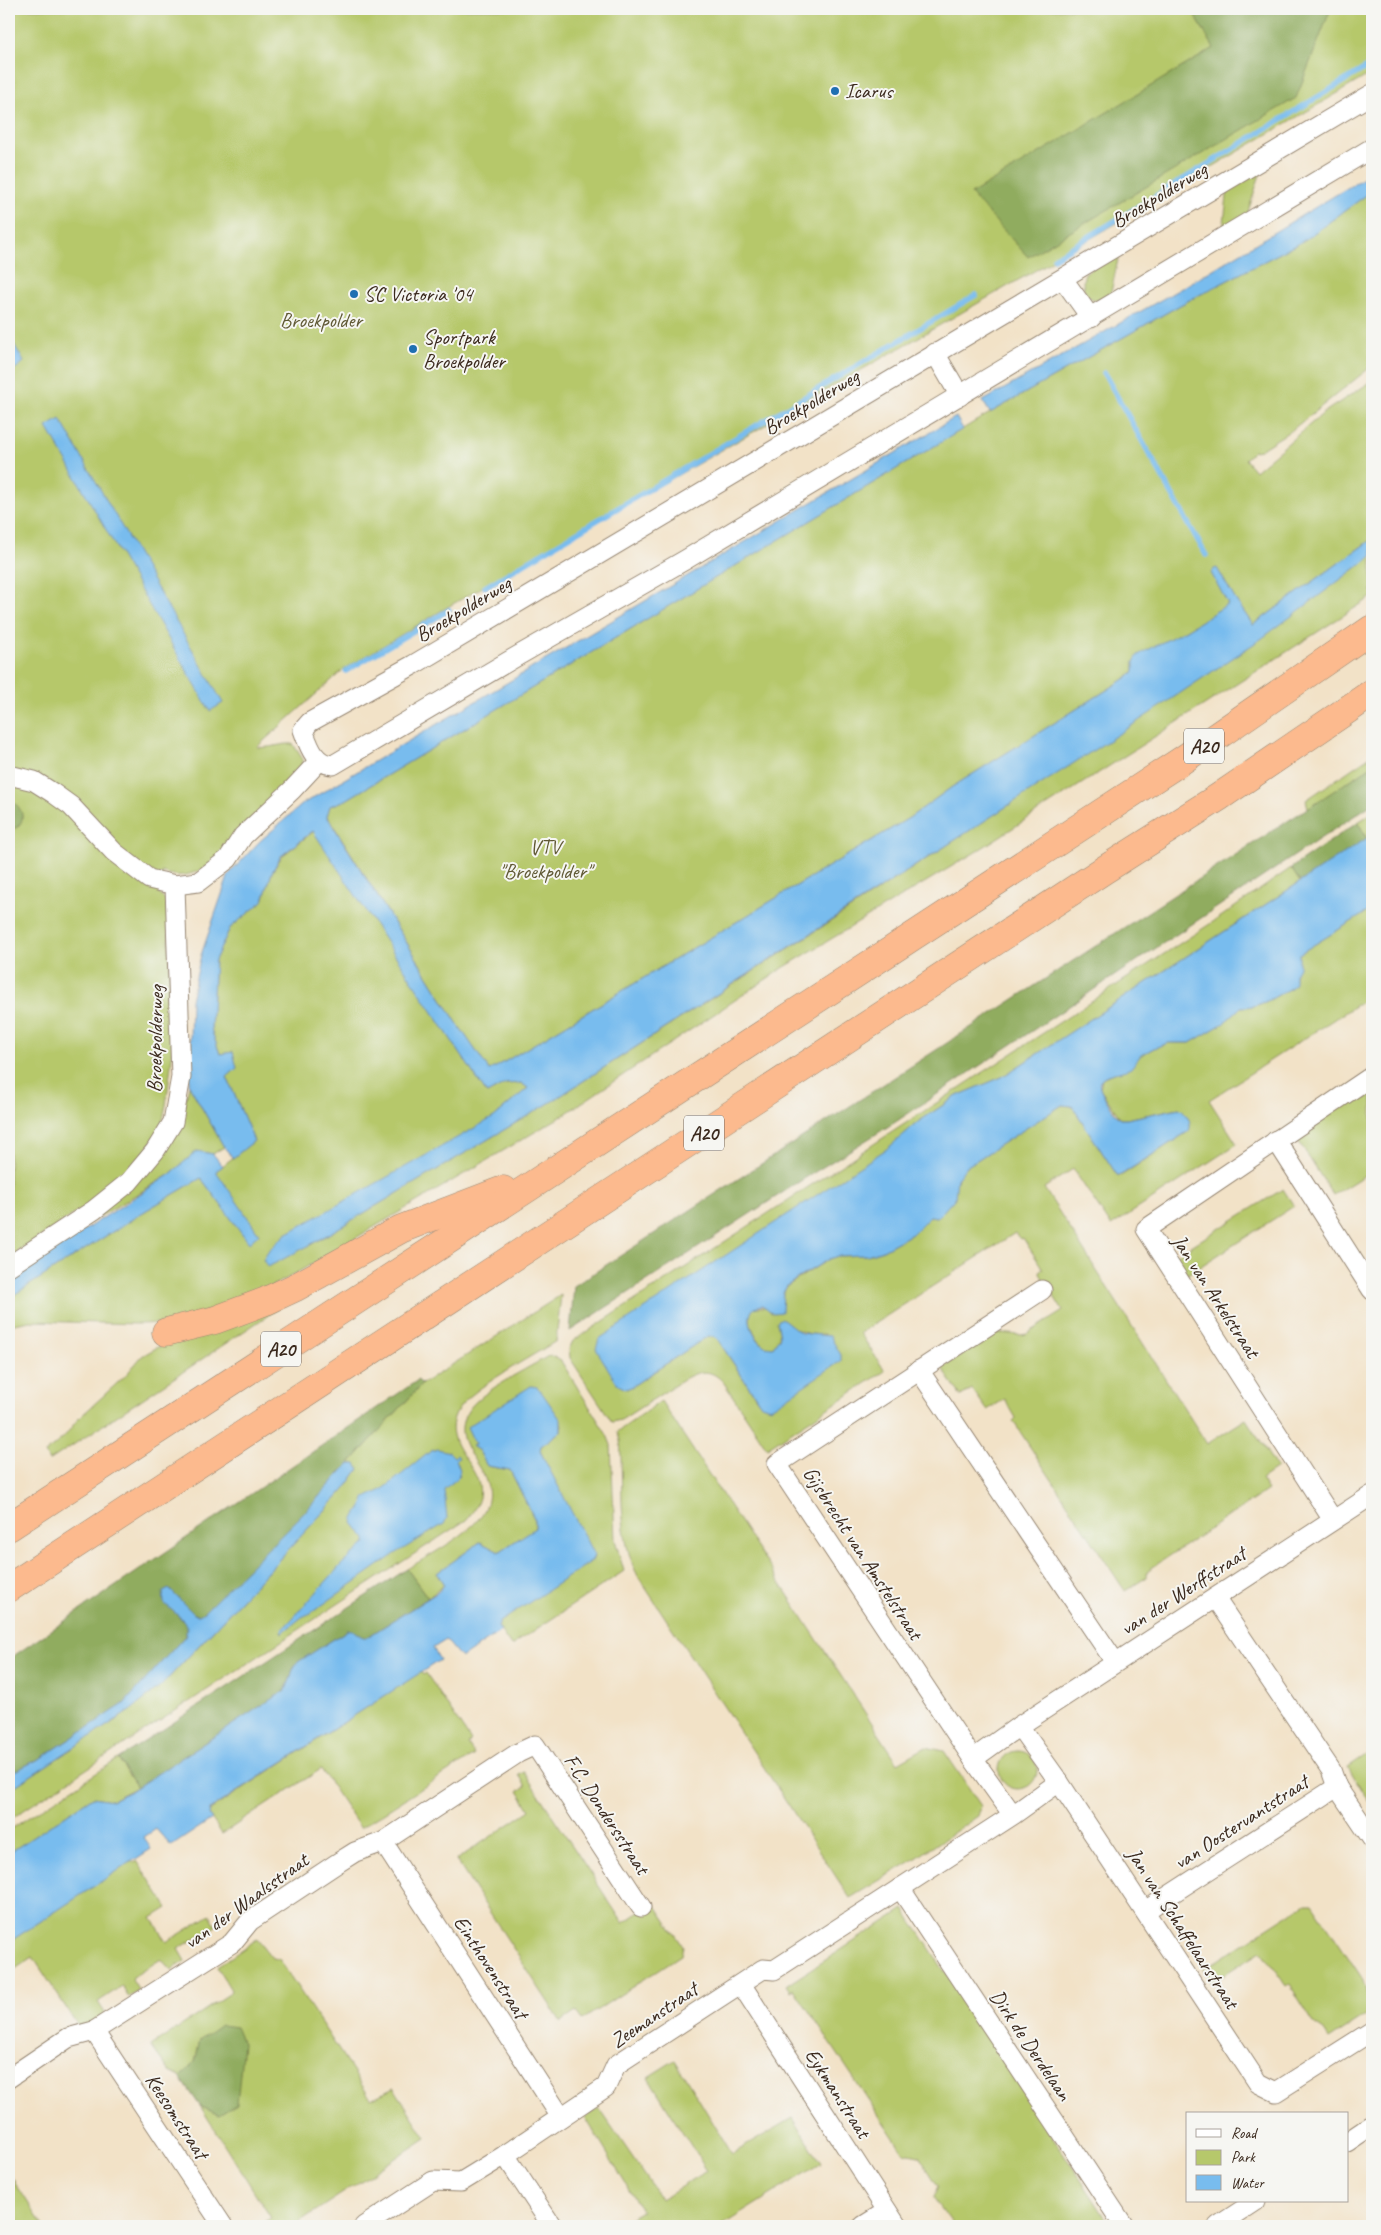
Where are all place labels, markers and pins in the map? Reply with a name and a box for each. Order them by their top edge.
place label: Icarus [845,78,894,104]
marker: Icarus [829,85,841,97]
place label: SC Victoria '04 [364,281,475,307]
marker: SC Victoria '04 [348,288,360,300]
place label: Sportpark Broekpolder [423,324,506,374]
marker: Sportpark Broekpolder [407,343,419,355]

